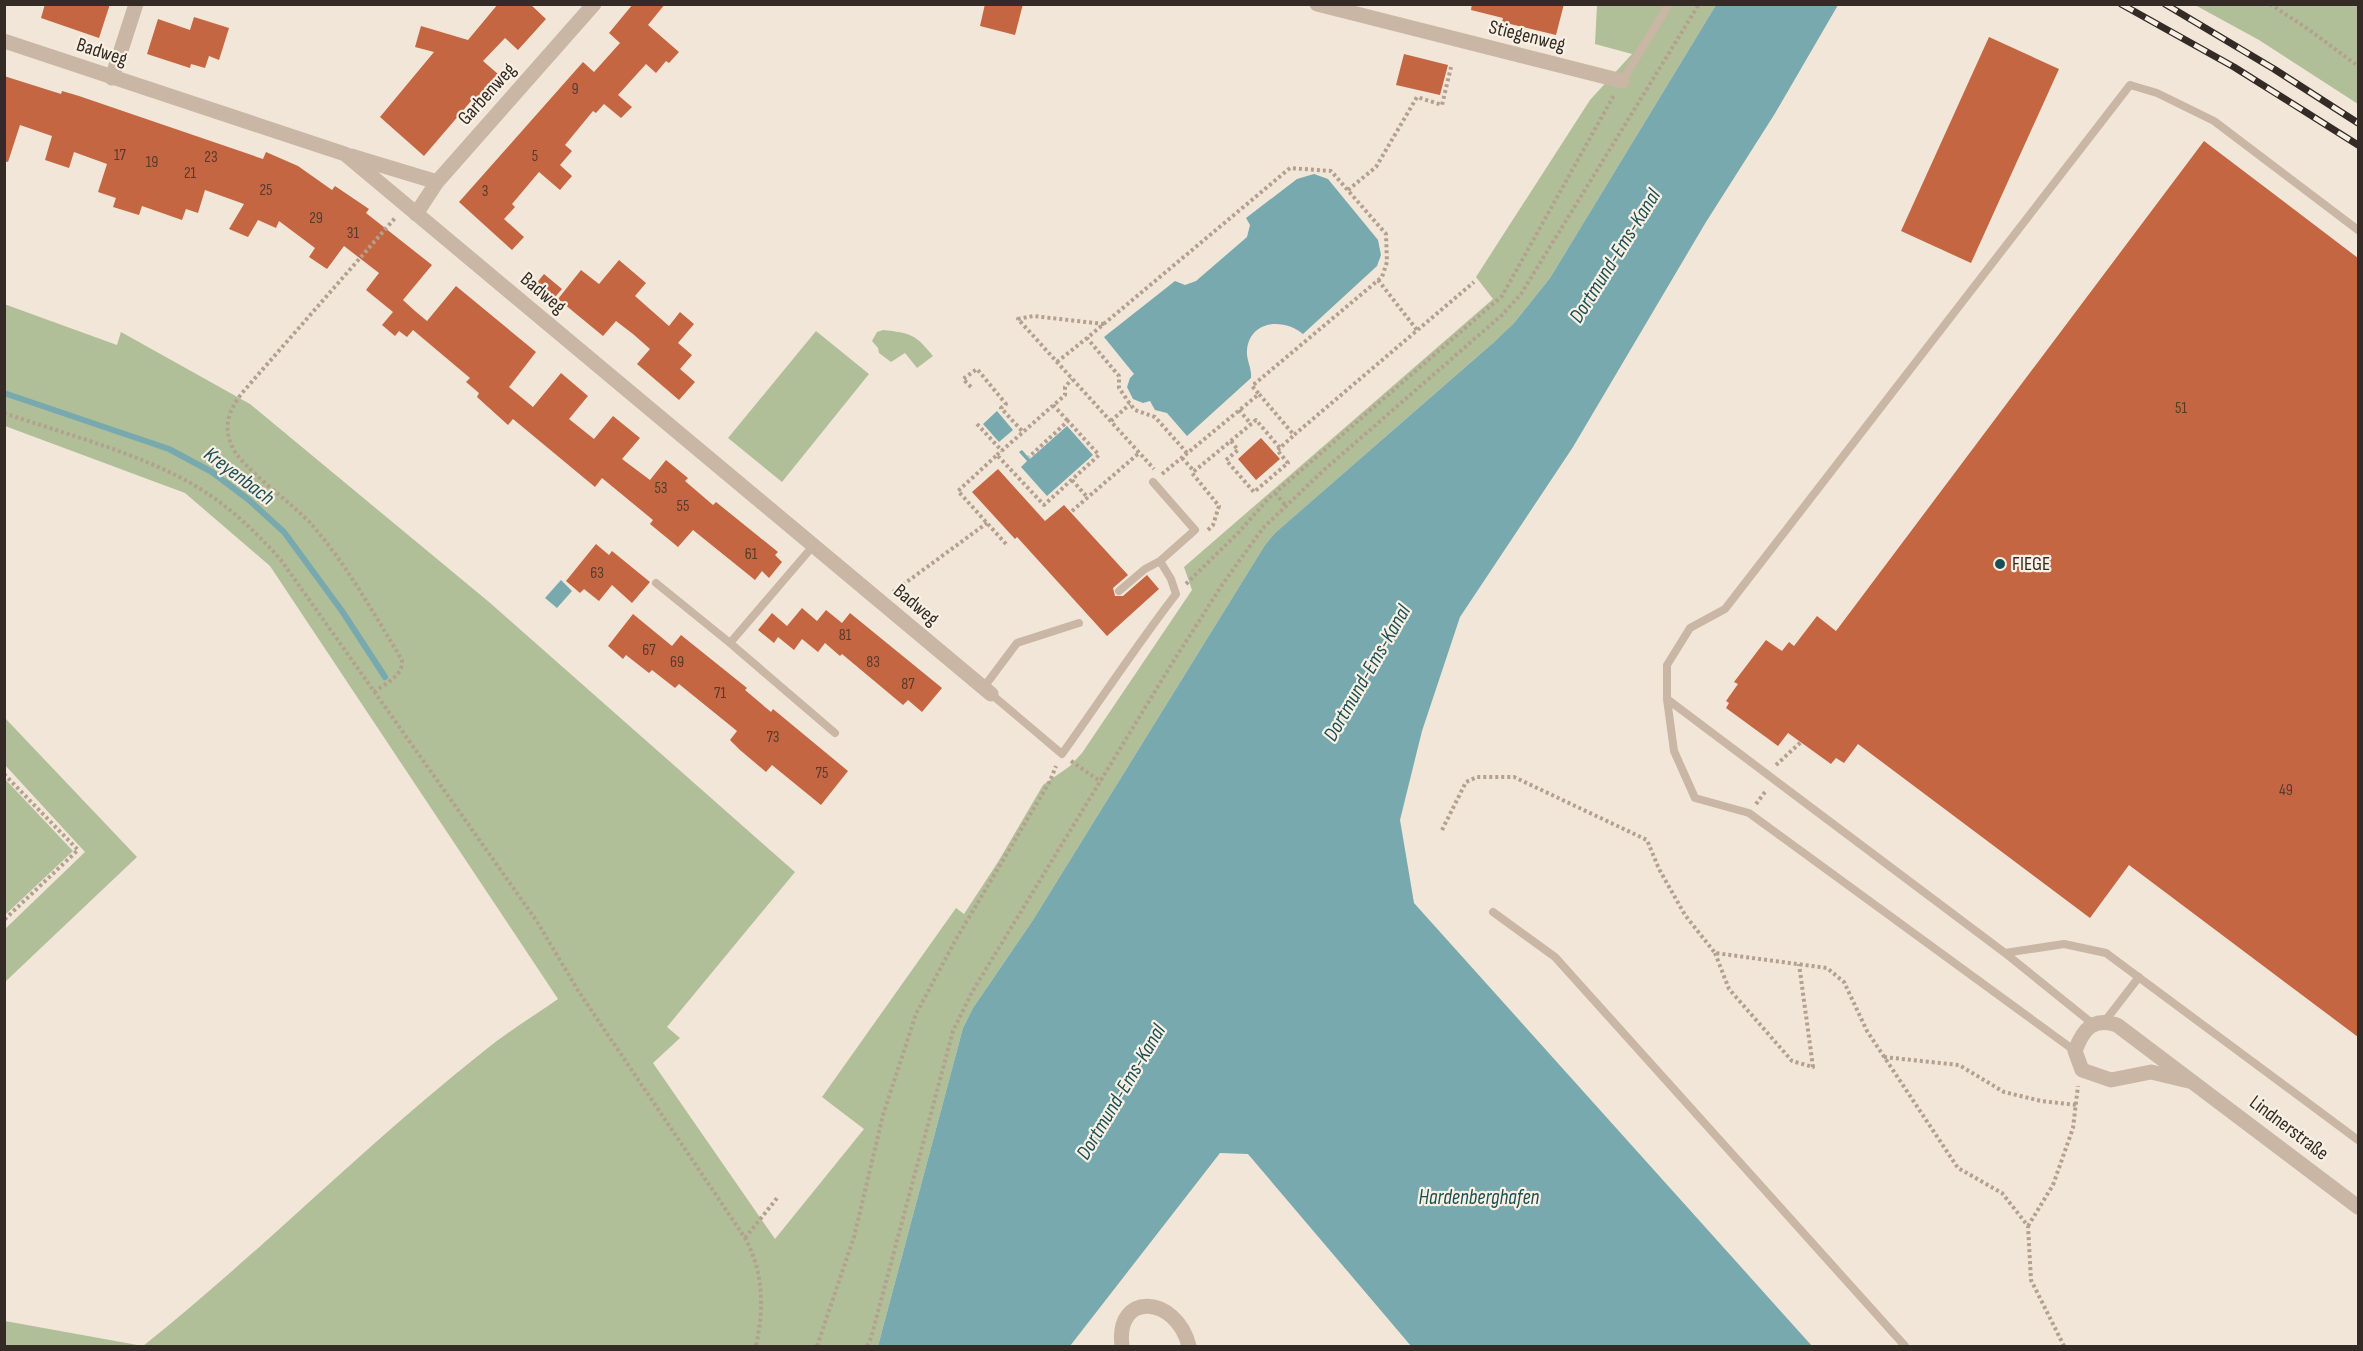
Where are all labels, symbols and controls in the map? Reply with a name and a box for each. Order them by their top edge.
street label: Stiegenweg [1486,15,1568,57]
street label: Badweg [73,33,131,71]
street label: Garbenweg [453,58,521,130]
house number: 9 [571,80,579,99]
house number: 17 [114,146,127,165]
house number: 5 [532,147,538,166]
house number: 23 [204,148,218,167]
house number: 19 [146,153,158,172]
house number: 21 [184,164,197,183]
house number: 25 [259,181,273,200]
house number: 3 [482,182,488,201]
water label: Dortmund-Ems-Kanal [1564,184,1667,327]
house number: 29 [309,209,323,228]
house number: 31 [347,224,360,243]
street label: Badweg [515,267,571,319]
house number: 51 [2175,399,2187,418]
water label: Kreyenbach [199,441,279,511]
house number: 53 [654,479,668,498]
house number: 55 [677,497,689,516]
house number: 61 [745,545,758,564]
place label: FIEGE [2012,552,2050,576]
marker: FIEGE [1993,557,2007,571]
house number: 63 [590,564,604,583]
street label: Badweg [888,579,944,631]
water label: Dortmund-Ems-Kanal [1318,600,1417,745]
house number: 81 [839,626,852,645]
house number: 67 [642,641,656,660]
house number: 69 [670,653,684,672]
house number: 83 [866,653,880,672]
house number: 87 [901,675,915,694]
house number: 71 [714,684,726,703]
house number: 73 [766,728,780,747]
house number: 75 [816,764,828,783]
house number: 49 [2279,781,2293,800]
water label: Dortmund-Ems-Kanal [1071,1019,1172,1164]
street label: Lindnerstraße [2245,1090,2333,1166]
water label: Hardenberghafen [1419,1185,1540,1210]

